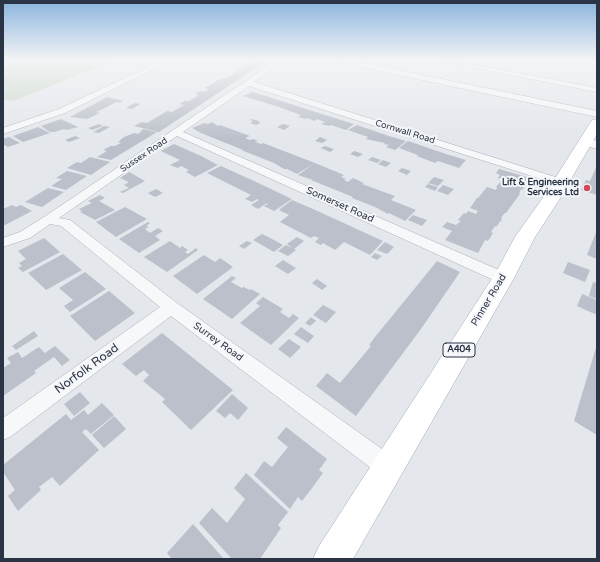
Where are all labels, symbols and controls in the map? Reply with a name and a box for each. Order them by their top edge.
street label: Cornwall Road [374,118,436,146]
street label: Sussex Road [118,135,170,175]
place label: Lift & Engineering Services Ltd [502,178,579,199]
marker: Lift & Engineering Services Ltd [582,183,592,193]
street label: Somerset Road [304,185,376,225]
street label: Pinner Road [469,272,509,328]
street label: Surrey Road [191,320,245,364]
street label: Norfolk Road [52,341,122,397]
road number: A404 [443,343,475,357]

